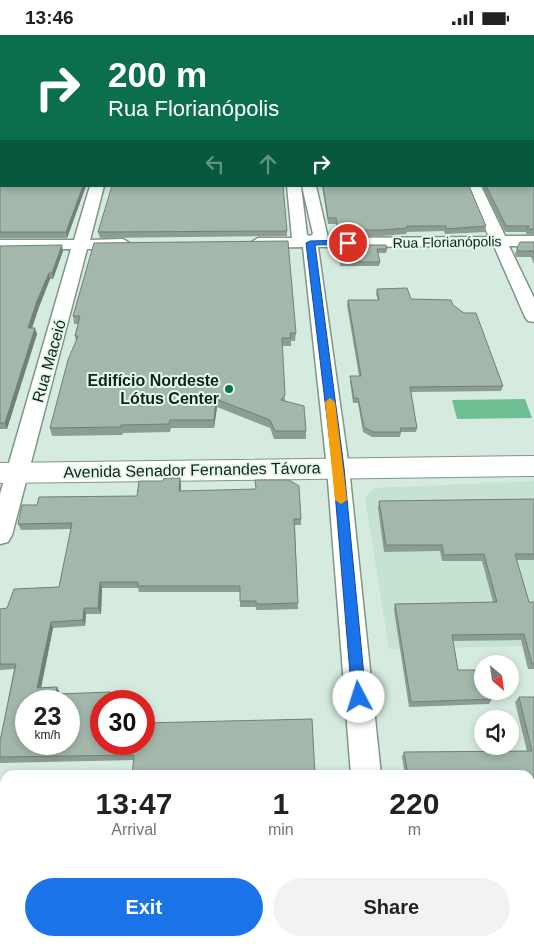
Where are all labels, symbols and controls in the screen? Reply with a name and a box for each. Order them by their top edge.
text: 13:46 [25,7,74,28]
icon: right [25,55,90,120]
text: 200 m [108,55,207,94]
text: Rua Florianópolis [108,96,279,121]
icon: left [201,150,229,178]
icon: ahead [254,150,282,178]
icon: right [307,150,335,178]
pin [327,222,369,264]
icon: arrive [334,229,362,257]
street label: Rua Florianópolis [392,233,502,251]
street label: Rua Maceió [29,318,69,404]
place label: Edifício Nordeste Lótus Center [87,372,219,407]
marker: Edifício Nordeste Lótus Center [223,383,235,395]
street label: Avenida Senador Fernandes Távora [63,459,321,481]
north arrow [474,655,519,700]
map controls [474,655,519,755]
position arrow [332,670,384,722]
speed limit sign: 30 [90,690,155,755]
text: 23 [34,702,61,730]
button: sound [474,710,519,755]
text: km/h [34,728,61,742]
text: 13:47 [96,787,172,820]
text: 1 [272,787,289,820]
text: 220 [389,787,439,820]
text: Arrival [111,821,157,838]
text: min [268,821,294,838]
text: m [408,821,421,838]
button: Exit [25,878,263,936]
button: Share [273,878,510,936]

